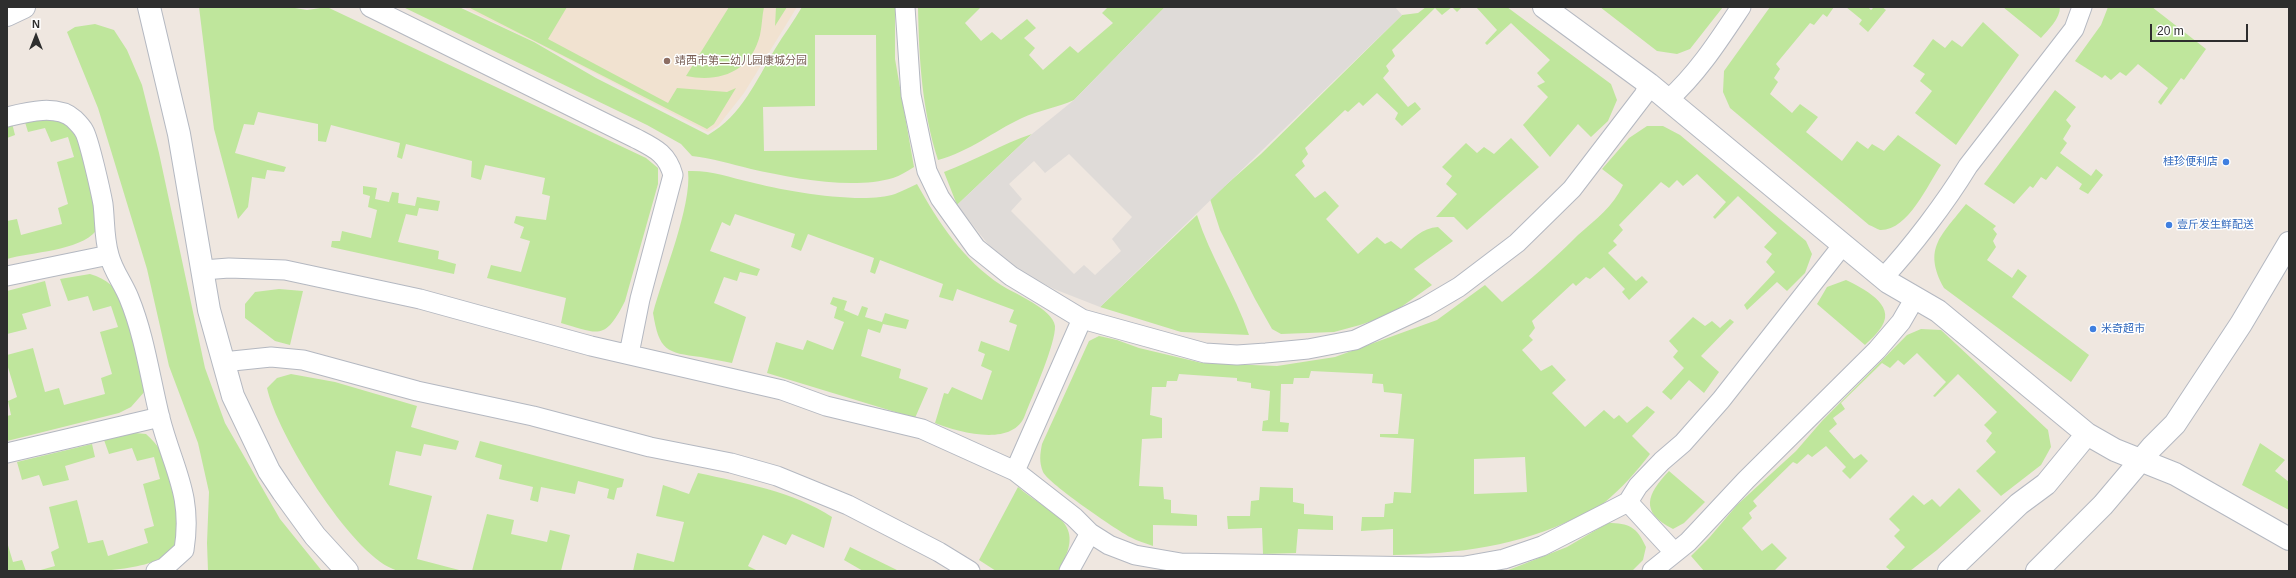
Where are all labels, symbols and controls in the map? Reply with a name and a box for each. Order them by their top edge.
north arrow [16,16,56,56]
scale bar [2152,16,2250,42]
text: N [32,18,40,30]
text: 20 m [2157,24,2184,38]
place label: 靖西市第二幼儿园康城分园 [675,54,807,68]
marker: 靖西市第二幼儿园康城分园 [662,56,672,66]
place label: 桂珍便利店 [2163,155,2218,169]
marker: 桂珍便利店 [2221,157,2231,167]
place label: 壹斤发生鲜配送 [2177,218,2254,232]
marker: 壹斤发生鲜配送 [2164,220,2174,230]
place label: 米奇超市 [2101,322,2145,336]
marker: 米奇超市 [2088,324,2098,334]

